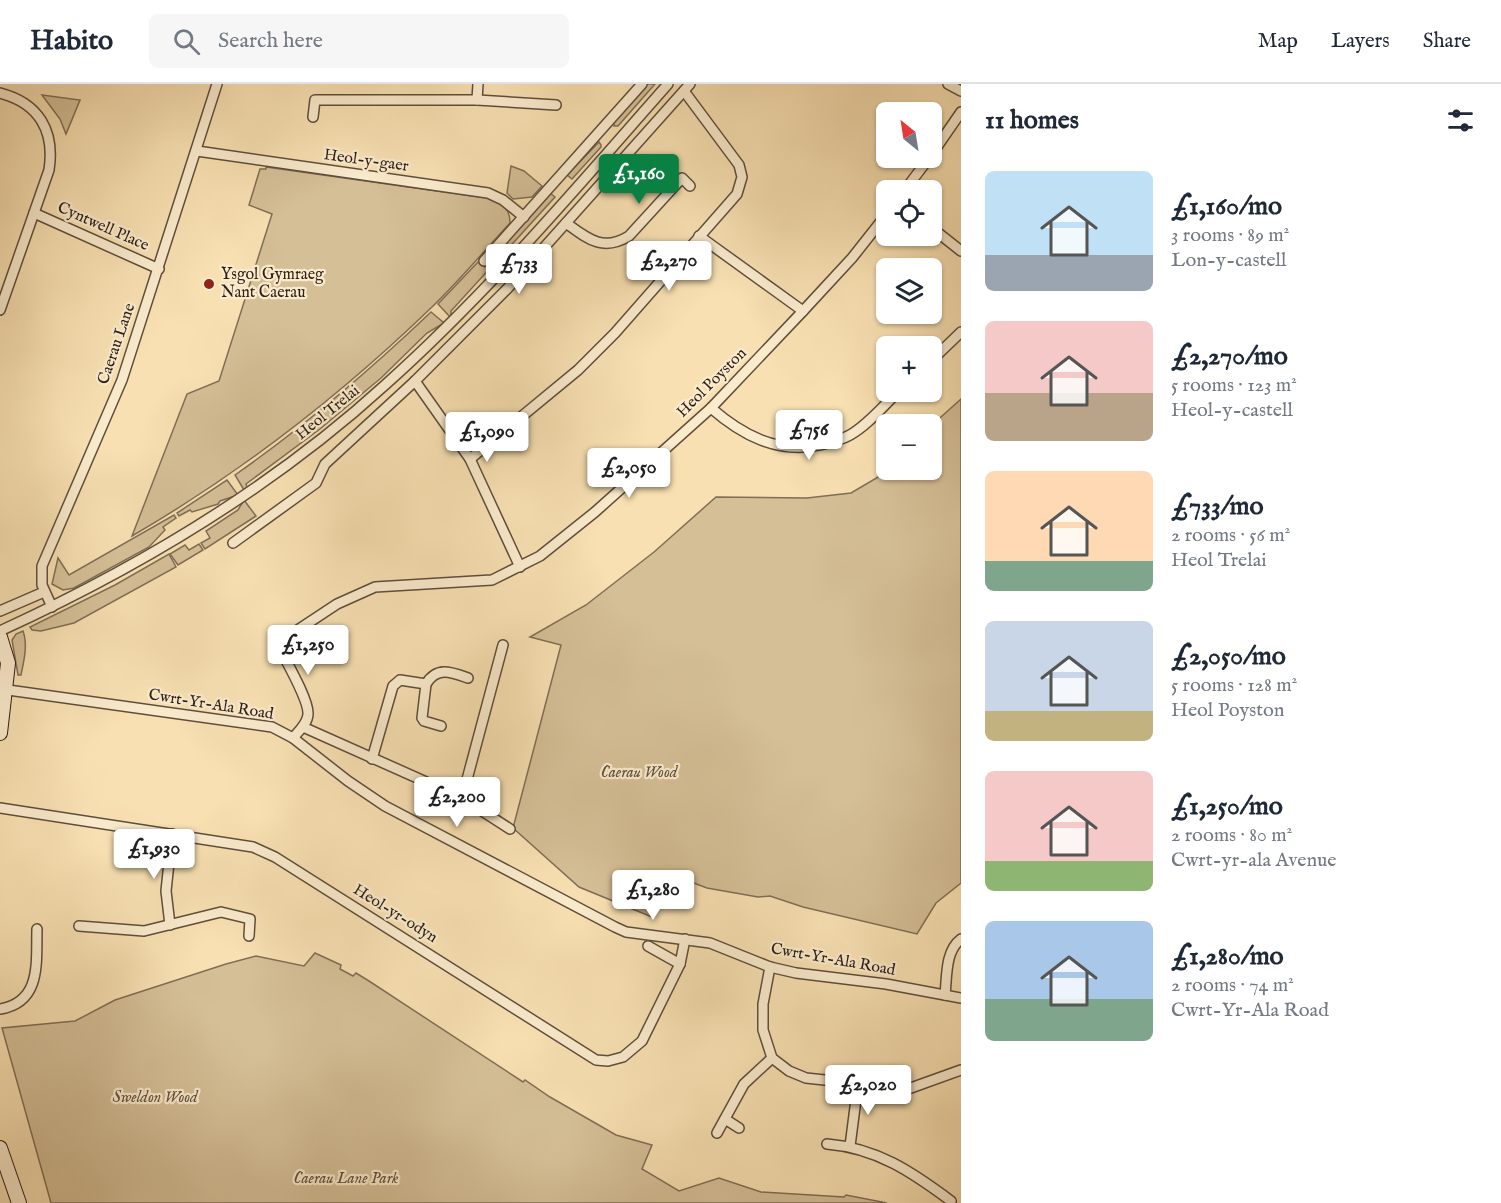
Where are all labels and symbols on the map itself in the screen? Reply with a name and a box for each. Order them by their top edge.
north arrow [876,102,942,168]
street label: Heol-y-gaer [322,145,410,177]
pin: £1,160 [590,154,688,205]
street label: Cyntwell Place [54,198,152,256]
pin: £2,270 [620,241,718,292]
pin: £733 [483,244,555,295]
place label: Ysgol Gymraeg Nant Caerau [221,265,324,303]
marker: Ysgol Gymraeg Nant Caerau [202,277,216,291]
street label: Caerau Lane [94,301,140,387]
street label: Heol Poyston [673,343,752,422]
street label: Heol Trelai [292,381,364,445]
pin: £756 [773,410,845,461]
pin: £1,090 [438,412,536,463]
pin: £2,050 [580,448,678,499]
pin: £1,250 [259,625,357,676]
street label: Cwrt-Yr-Ala Road [147,685,275,725]
park label: Caerau Wood [601,763,679,783]
pin: £2,200 [408,777,506,828]
pin: £1,930 [105,829,203,880]
pin: £1,280 [604,870,702,921]
street label: Heol-yr-odyn [349,880,441,948]
street label: Cwrt-Yr-Ala Road [769,939,897,981]
pin: £2,020 [819,1065,917,1116]
park label: Sweldon Wood [112,1088,199,1108]
park label: Caerau Lane Park [294,1169,399,1189]

